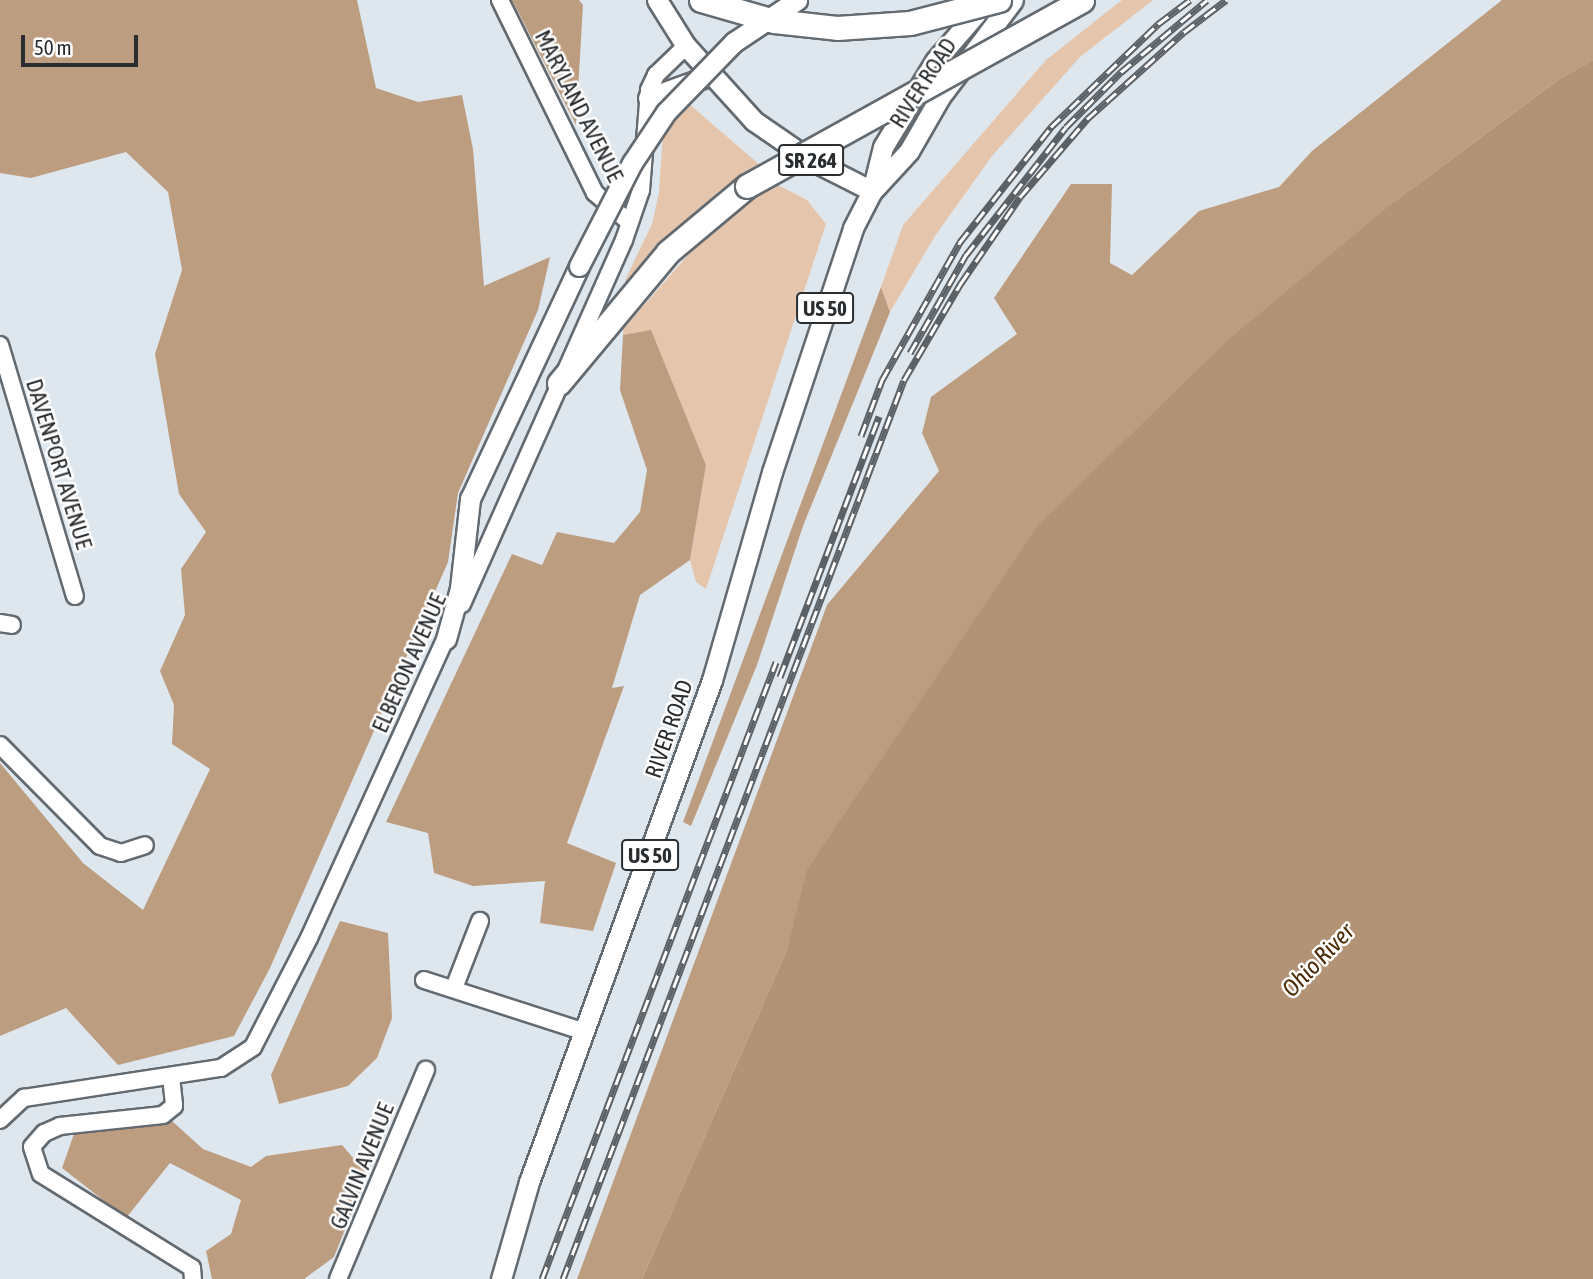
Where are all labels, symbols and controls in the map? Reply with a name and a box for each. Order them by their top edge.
scale bar [24,21,142,65]
street label: MARYLAND AVENUE [529,25,629,187]
street label: RIVER ROAD [884,33,962,133]
text: 50 m [34,35,72,59]
road number: SR 264 [778,142,844,178]
road number: US 50 [795,290,855,326]
street label: DAVENPORT AVENUE [20,376,98,552]
street label: ELBERON AVENUE [366,589,452,737]
street label: RIVER ROAD [639,676,699,782]
road number: US 50 [620,838,680,872]
water label: Ohio River [1276,917,1360,1003]
street label: GALVIN AVENUE [324,1099,400,1233]

